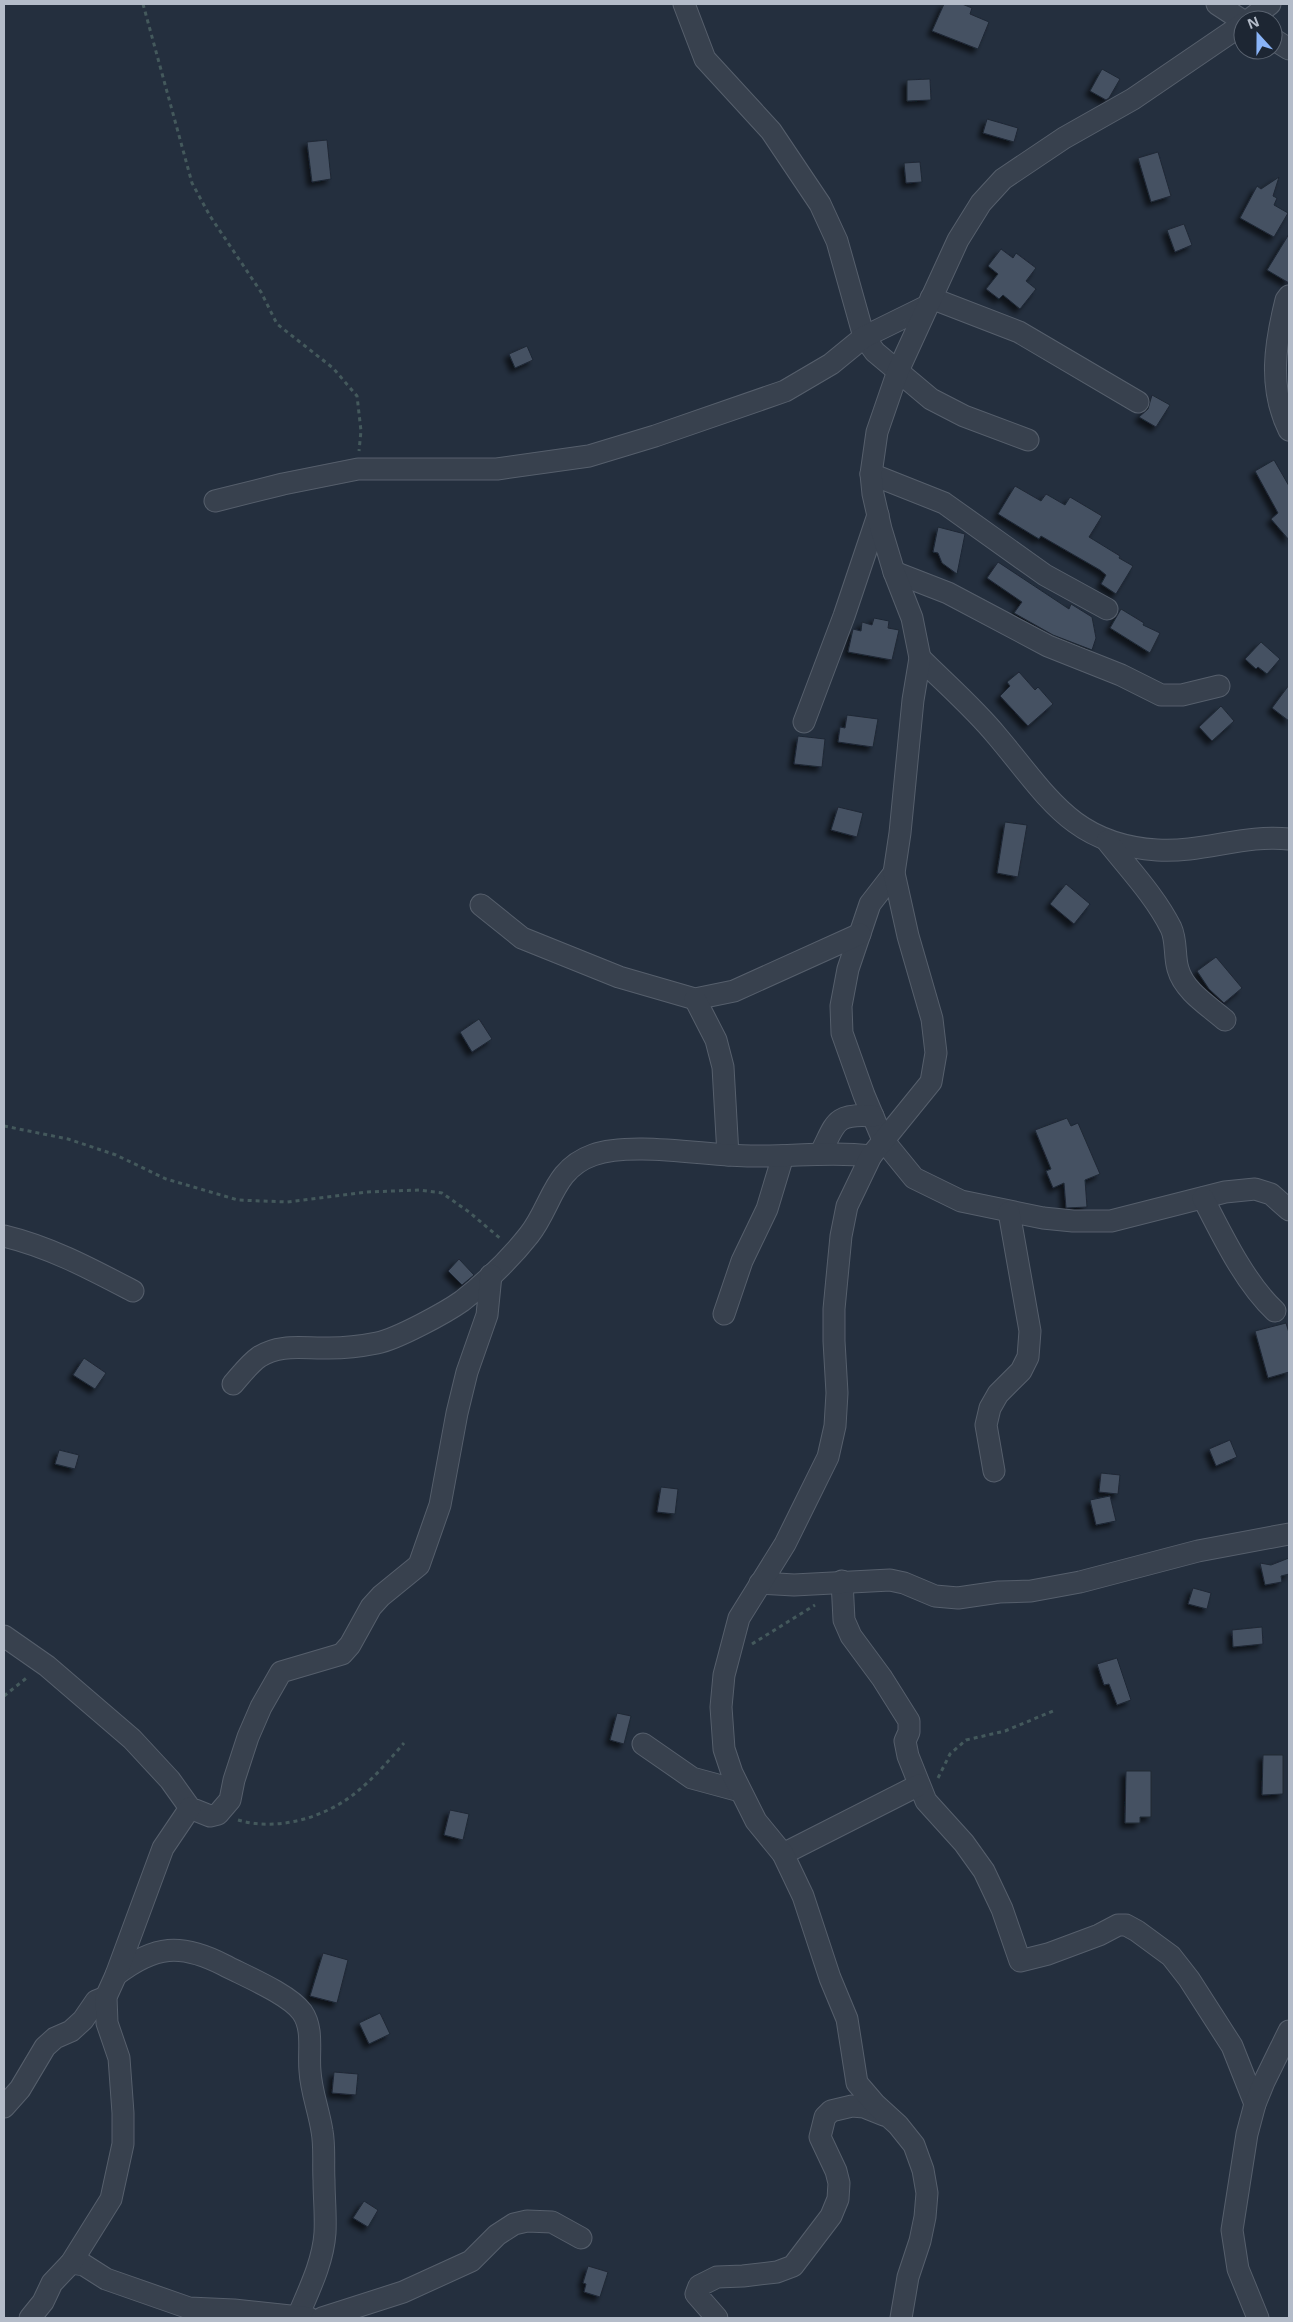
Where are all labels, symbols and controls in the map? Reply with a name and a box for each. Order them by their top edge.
north arrow [1233,10,1283,60]
text: N [1244,11,1262,33]

